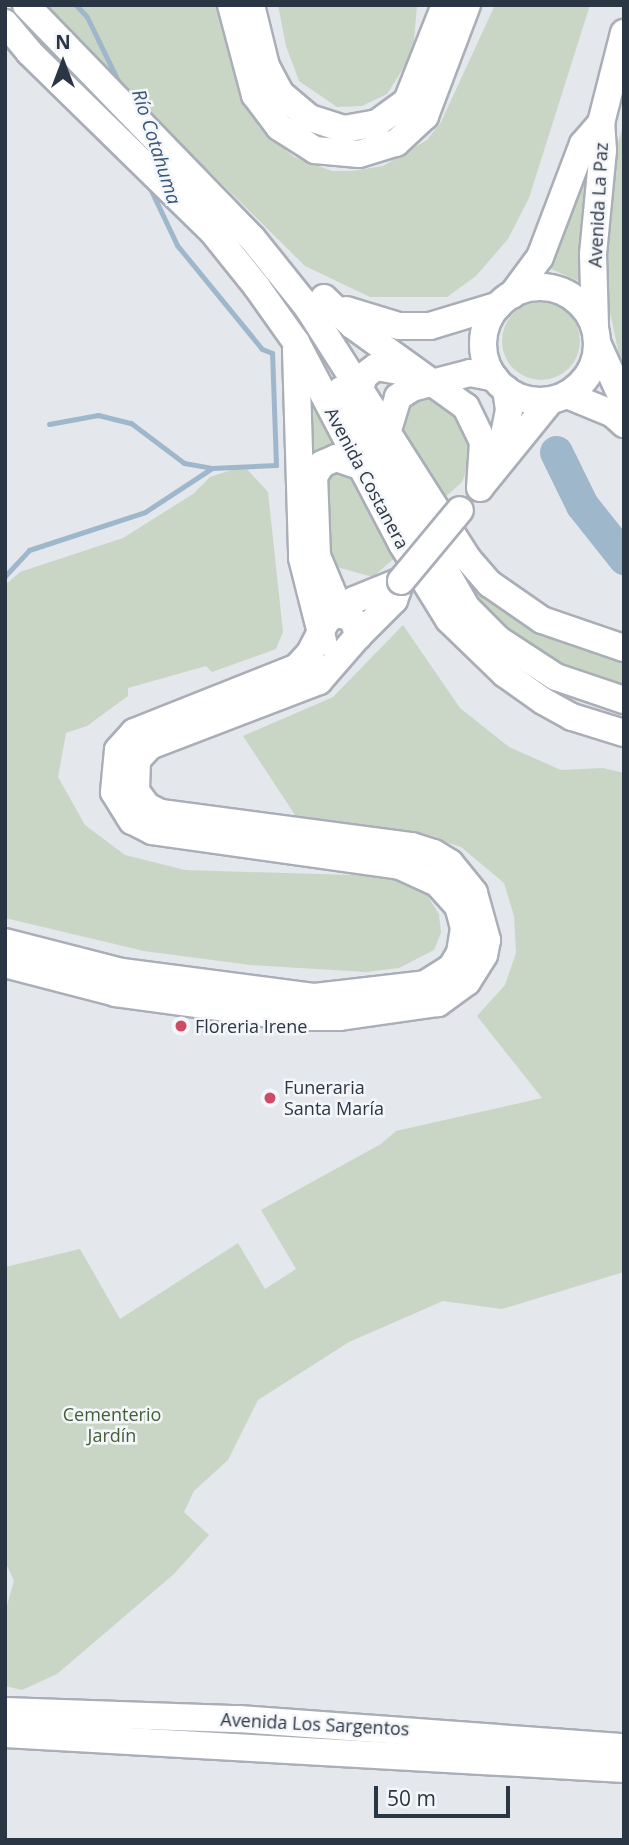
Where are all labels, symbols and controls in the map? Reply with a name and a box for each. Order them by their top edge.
north arrow [28,28,98,98]
text: N [55,29,71,55]
water label: Río Cotahuma [127,87,185,207]
street label: Avenida La Paz [584,142,612,268]
street label: Avenida Costanera [321,403,413,553]
place label: Floreria Irene [195,1015,307,1037]
marker: Floreria Irene [173,1018,189,1034]
place label: Funeraria Santa María [284,1077,384,1120]
marker: Funeraria Santa María [262,1090,278,1106]
park label: Cementerio Jardín [63,1404,161,1446]
street label: Avenida Los Sargentos [220,1708,410,1740]
scale bar [377,1772,514,1816]
text: 50 m [387,1784,436,1812]

